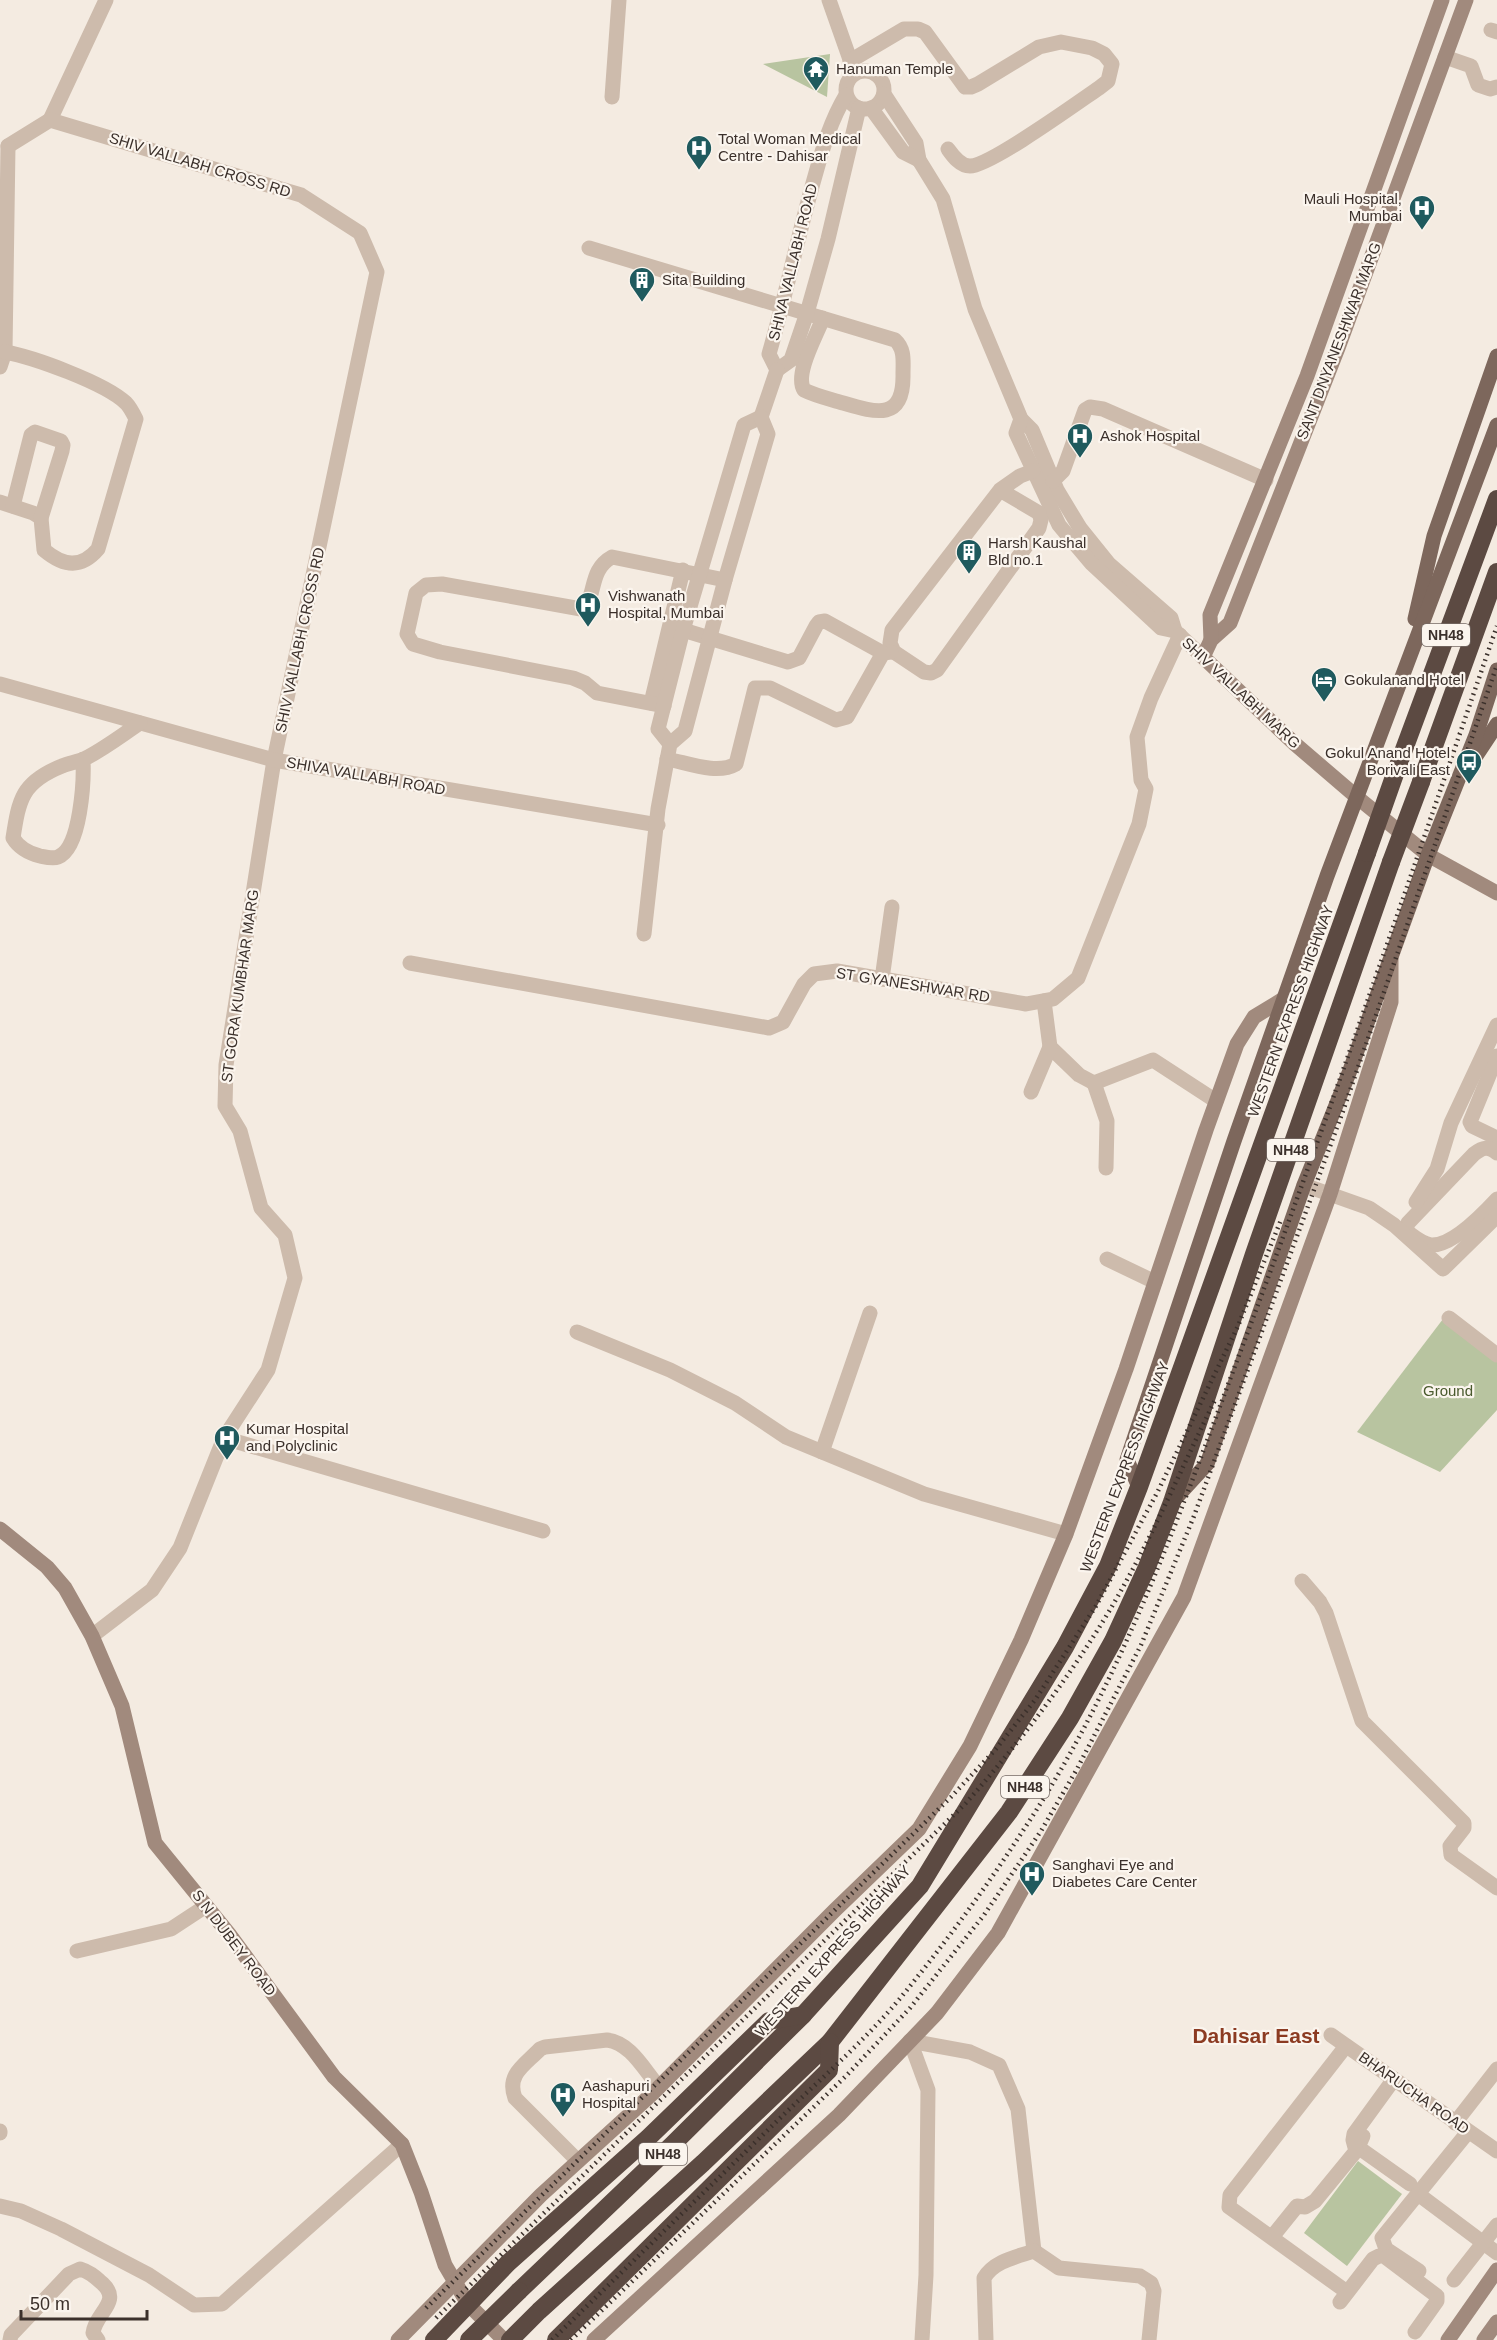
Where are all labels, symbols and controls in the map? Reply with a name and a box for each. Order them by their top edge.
temple icon: Hanuman Temple [801,54,831,92]
place label: Hanuman Temple [836,60,953,77]
street label: SHIV VALLABH CROSS RD [107,129,293,200]
place label: Total Woman Medical Centre - Dahisar [718,130,861,164]
hospital icon: Total Woman Medical Centre - Dahisar [684,133,714,171]
street label: SHIVA VALLABH ROAD [765,181,820,342]
place label: Mauli Hospital, Mumbai [1304,190,1402,224]
hospital icon: Mauli Hospital, Mumbai [1407,193,1437,231]
street label: SANT DNYANESHWAR MARG [1293,240,1384,442]
building icon: Sita Building [627,265,657,303]
place label: Sita Building [662,271,745,288]
hospital icon: Ashok Hospital [1065,421,1095,459]
place label: Ashok Hospital [1100,427,1200,444]
place label: Harsh Kaushal Bld no.1 [988,534,1086,568]
building icon: Harsh Kaushal Bld no.1 [954,537,984,575]
street label: SHIV VALLABH CROSS RD [272,546,328,734]
place label: Vishwanath Hospital, Mumbai [608,587,724,621]
hospital icon: Vishwanath Hospital, Mumbai [573,590,603,628]
road number: NH48 [1422,624,1470,646]
street label: SHIV VALLABH MARG [1179,634,1304,752]
hotel icon: Gokulanand Hotel [1309,665,1339,703]
place label: Gokulanand Hotel [1344,671,1464,688]
place label: Gokul Anand Hotel Borivali East [1325,744,1451,778]
bus stop icon: Gokul Anand Hotel Borivali East [1454,747,1484,785]
street label: SHIVA VALLABH ROAD [285,753,447,798]
street label: ST GORA KUMBHAR MARG [218,888,261,1084]
street label: WESTERN EXPRESS HIGHWAY [1244,903,1337,1119]
street label: ST GYANESHWAR RD [835,964,991,1005]
road number: NH48 [1267,1139,1315,1161]
street label: WESTERN EXPRESS HIGHWAY [1076,1359,1173,1575]
park label: Ground [1423,1382,1473,1399]
place label: Kumar Hospital and Polyclinic [246,1420,349,1454]
hospital icon: Kumar Hospital and Polyclinic [212,1423,242,1461]
road number: NH48 [1001,1776,1049,1798]
place label: Sanghavi Eye and Diabetes Care Center [1052,1856,1197,1890]
hospital icon: Sanghavi Eye and Diabetes Care Center [1017,1859,1047,1897]
street label: WESTERN EXPRESS HIGHWAY [751,1862,914,2040]
street label: S N DUBEY ROAD [189,1886,280,1999]
district label: Dahisar East [1192,2024,1320,2047]
street label: BHARUCHA ROAD [1356,2048,1473,2137]
place label: Aashapuri Hospital [582,2077,650,2111]
hospital icon: Aashapuri Hospital [548,2080,578,2118]
road number: NH48 [639,2143,687,2165]
scale bar [21,2283,147,2321]
text: 50 m [30,2294,70,2314]

